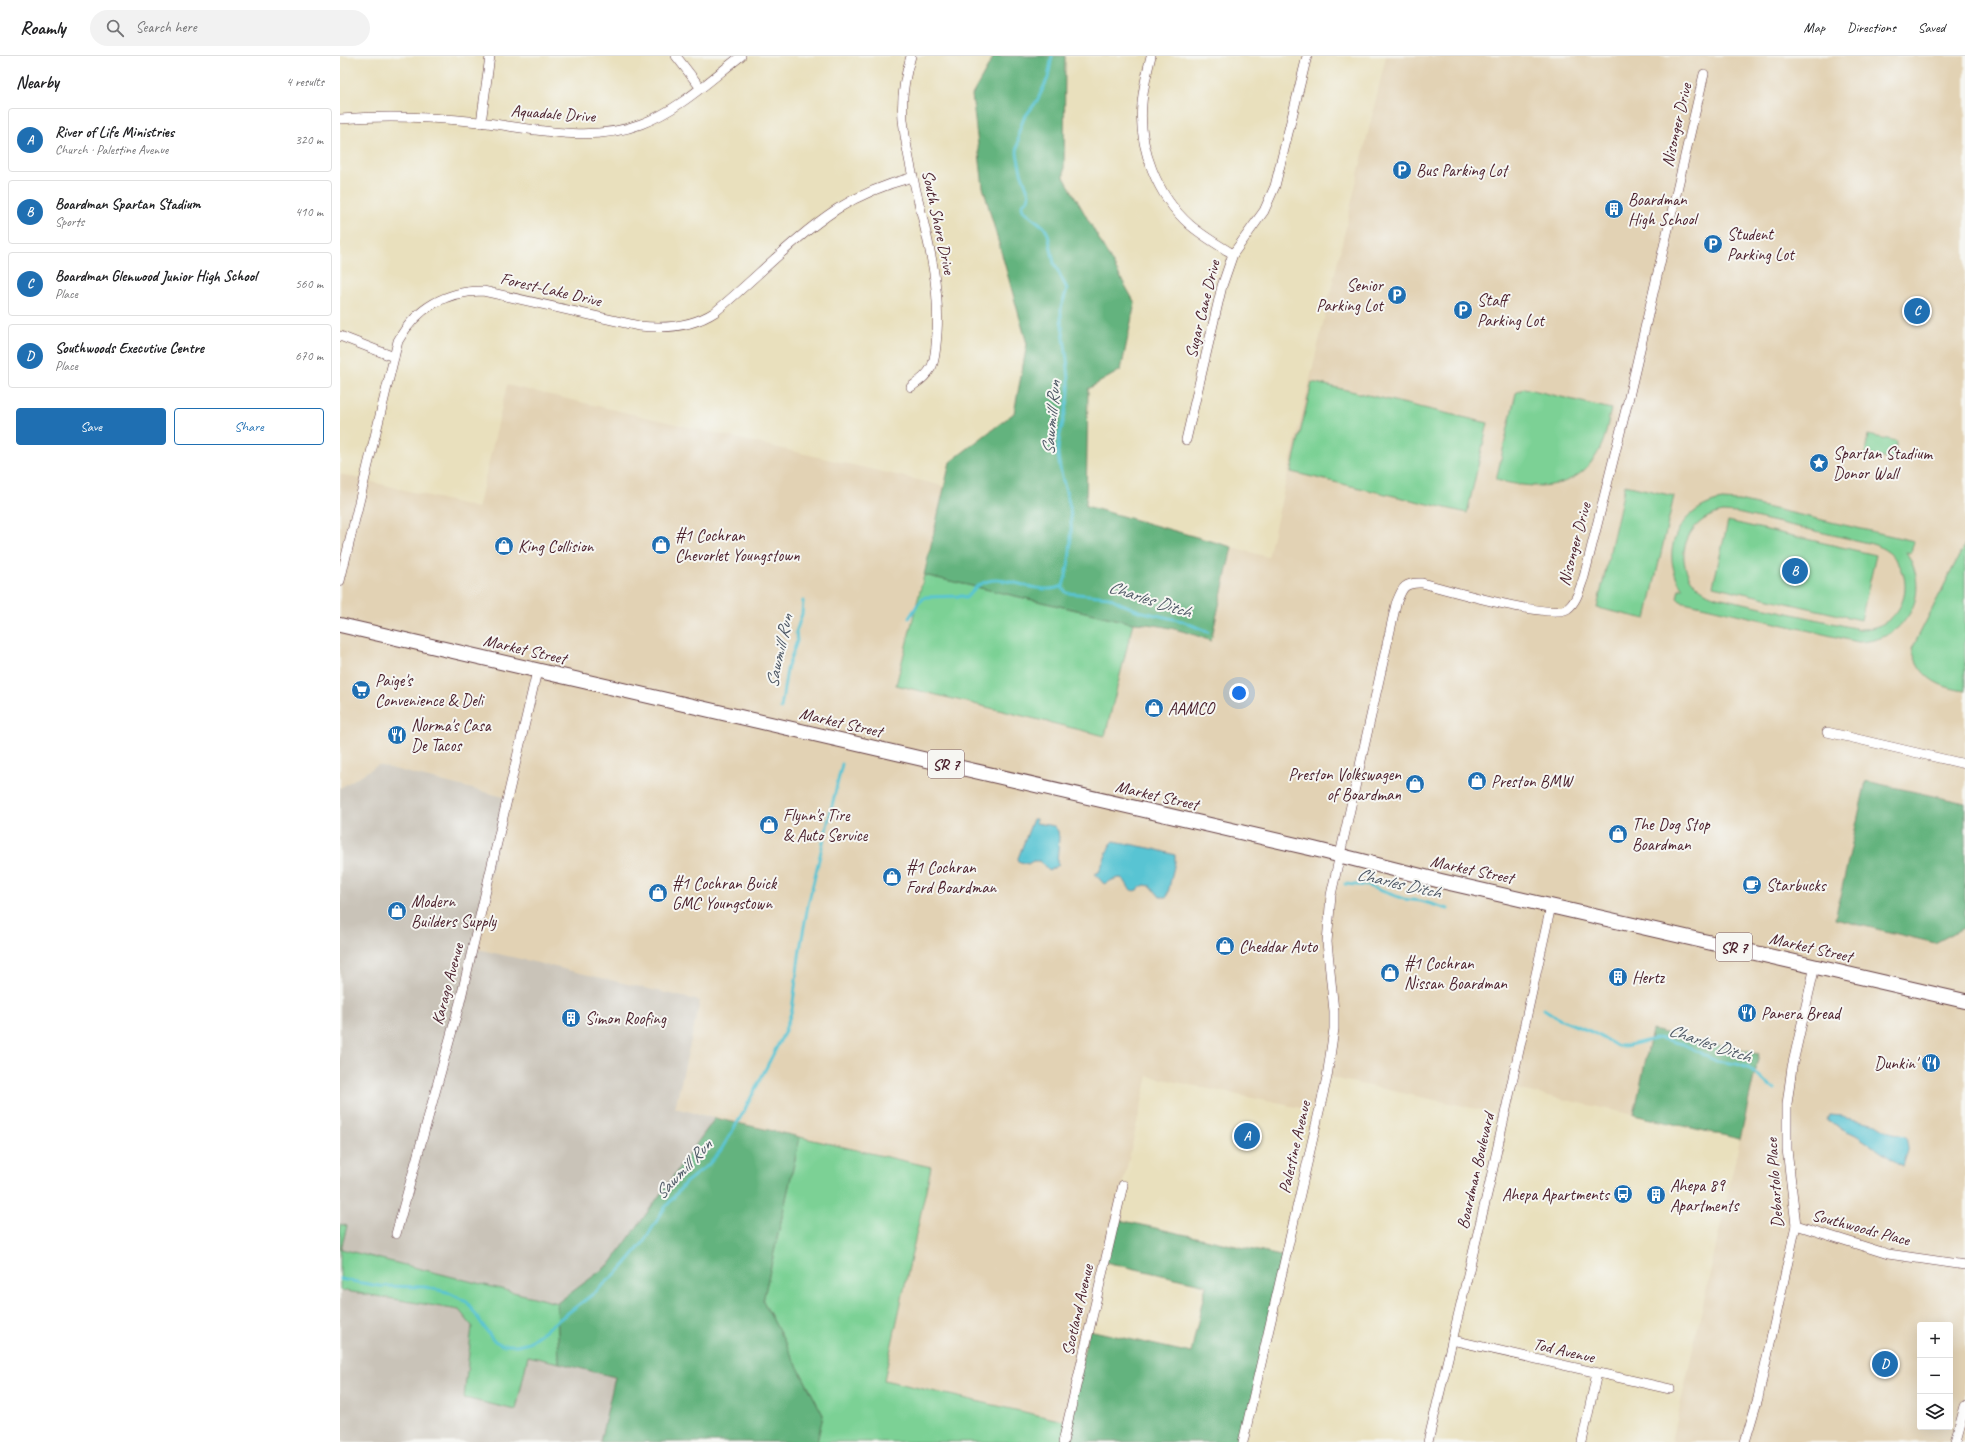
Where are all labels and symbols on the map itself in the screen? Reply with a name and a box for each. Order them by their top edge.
street label: Nisonger Drive [1657,80,1697,169]
street label: Aquadale Drive [510,100,597,127]
parking icon: Bus Parking Lot [1391,159,1413,181]
place label: Bus Parking Lot [1416,160,1509,181]
street label: South Shore Drive [917,168,960,278]
place label: Boardman High School [1628,189,1699,230]
building icon: Boardman High School [1603,198,1625,220]
place label: Student Parking Lot [1727,224,1796,265]
parking icon: Student Parking Lot [1702,233,1724,255]
street label: Sugar Cane Drive [1180,257,1225,360]
street label: Forest-Lake Drive [498,268,605,312]
place label: Senior Parking Lot [1316,275,1385,316]
parking icon: Senior Parking Lot [1386,284,1408,306]
place label: Staff Parking Lot [1477,290,1546,331]
pin: C [1904,296,1930,326]
parking icon: Staff Parking Lot [1452,299,1474,321]
water label: Sawmill Run [1037,378,1065,456]
place label: Spartan Stadium Donor Wall [1833,443,1933,484]
place icon: Spartan Stadium Donor Wall [1808,452,1830,474]
street label: Nisonger Drive [1553,499,1596,588]
place label: #1 Cochran Chevorlet Youngstown [675,525,800,566]
shop icon: #1 Cochran Chevorlet Youngstown [650,534,672,556]
shop icon: King Collision [493,535,515,557]
place label: King Collision [518,536,595,557]
pin: B [1782,556,1808,586]
water label: Charles Ditch [1106,575,1196,623]
water label: Sawmill Run [761,610,798,690]
street label: Market Street [481,630,571,670]
place label: Paige's Convenience & Deli [375,670,485,711]
supermarket icon: Paige's Convenience & Deli [350,679,372,701]
your location [1229,683,1249,703]
shop icon: AAMCO [1143,697,1165,719]
place label: AAMCO [1168,698,1216,719]
street label: Market Street [797,703,887,743]
place label: Norma's Casa De Tacos [411,715,492,756]
restaurant icon: Norma's Casa De Tacos [386,724,408,746]
road number: SR 7 [928,750,964,778]
place label: Preston Volkswagen of Boardman [1288,764,1402,805]
shop icon: Preston BMW [1466,770,1488,792]
place label: Preston BMW [1491,771,1574,792]
shop icon: Preston Volkswagen of Boardman [1404,773,1426,795]
street label: Market Street [1113,776,1203,816]
place label: Flynn's Tire & Auto Service [783,805,869,846]
shop icon: Flynn's Tire & Auto Service [758,814,780,836]
place label: The Dog Stop Boardman [1632,814,1711,855]
shop icon: The Dog Stop Boardman [1607,823,1629,845]
street label: Market Street [1428,850,1518,889]
place label: #1 Cochran Ford Boardman [906,857,998,898]
water label: Charles Ditch [1355,863,1445,904]
shop icon: #1 Cochran Ford Boardman [881,866,903,888]
place label: #1 Cochran Buick GMC Youngstown [672,873,778,914]
cafe icon: Starbucks [1741,874,1763,896]
place label: Starbucks [1766,875,1828,896]
shop icon: #1 Cochran Buick GMC Youngstown [647,882,669,904]
place label: Modern Builders Supply [411,891,497,932]
shop icon: Modern Builders Supply [386,900,408,922]
street label: Market Street [1767,928,1857,968]
road number: SR 7 [1716,933,1752,961]
shop icon: Cheddar Auto [1214,935,1236,957]
place label: Cheddar Auto [1239,936,1318,957]
street label: Karago Avenue [427,940,469,1027]
place label: #1 Cochran Nissan Boardman [1404,953,1508,994]
shop icon: #1 Cochran Nissan Boardman [1379,962,1401,984]
building icon: Hertz [1607,966,1629,988]
place label: Hertz [1632,967,1666,988]
restaurant icon: Panera Bread [1736,1002,1758,1024]
place label: Panera Bread [1761,1003,1842,1024]
building icon: Simon Roofing [560,1007,582,1029]
place label: Simon Roofing [585,1008,667,1029]
water label: Charles Ditch [1666,1019,1755,1068]
restaurant icon: Dunkin' [1920,1052,1942,1074]
place label: Dunkin' [1874,1053,1920,1074]
street label: Palestine Avenue [1274,1097,1316,1195]
street label: Boardman Boulevard [1452,1108,1500,1231]
pin: A [1234,1121,1260,1151]
water label: Sawmill Run [650,1133,718,1204]
street label: Debartolo Place [1761,1136,1788,1229]
place label: Ahepa 89 Apartments [1670,1175,1740,1216]
bus stop icon: Ahepa Apartments [1612,1183,1634,1205]
place label: Ahepa Apartments [1502,1184,1611,1205]
building icon: Ahepa 89 Apartments [1645,1184,1667,1206]
street label: Southwoods Place [1810,1204,1913,1251]
street label: Scotland Avenue [1057,1261,1098,1358]
street label: Tod Avenue [1531,1333,1598,1368]
pin: D [1872,1349,1898,1379]

